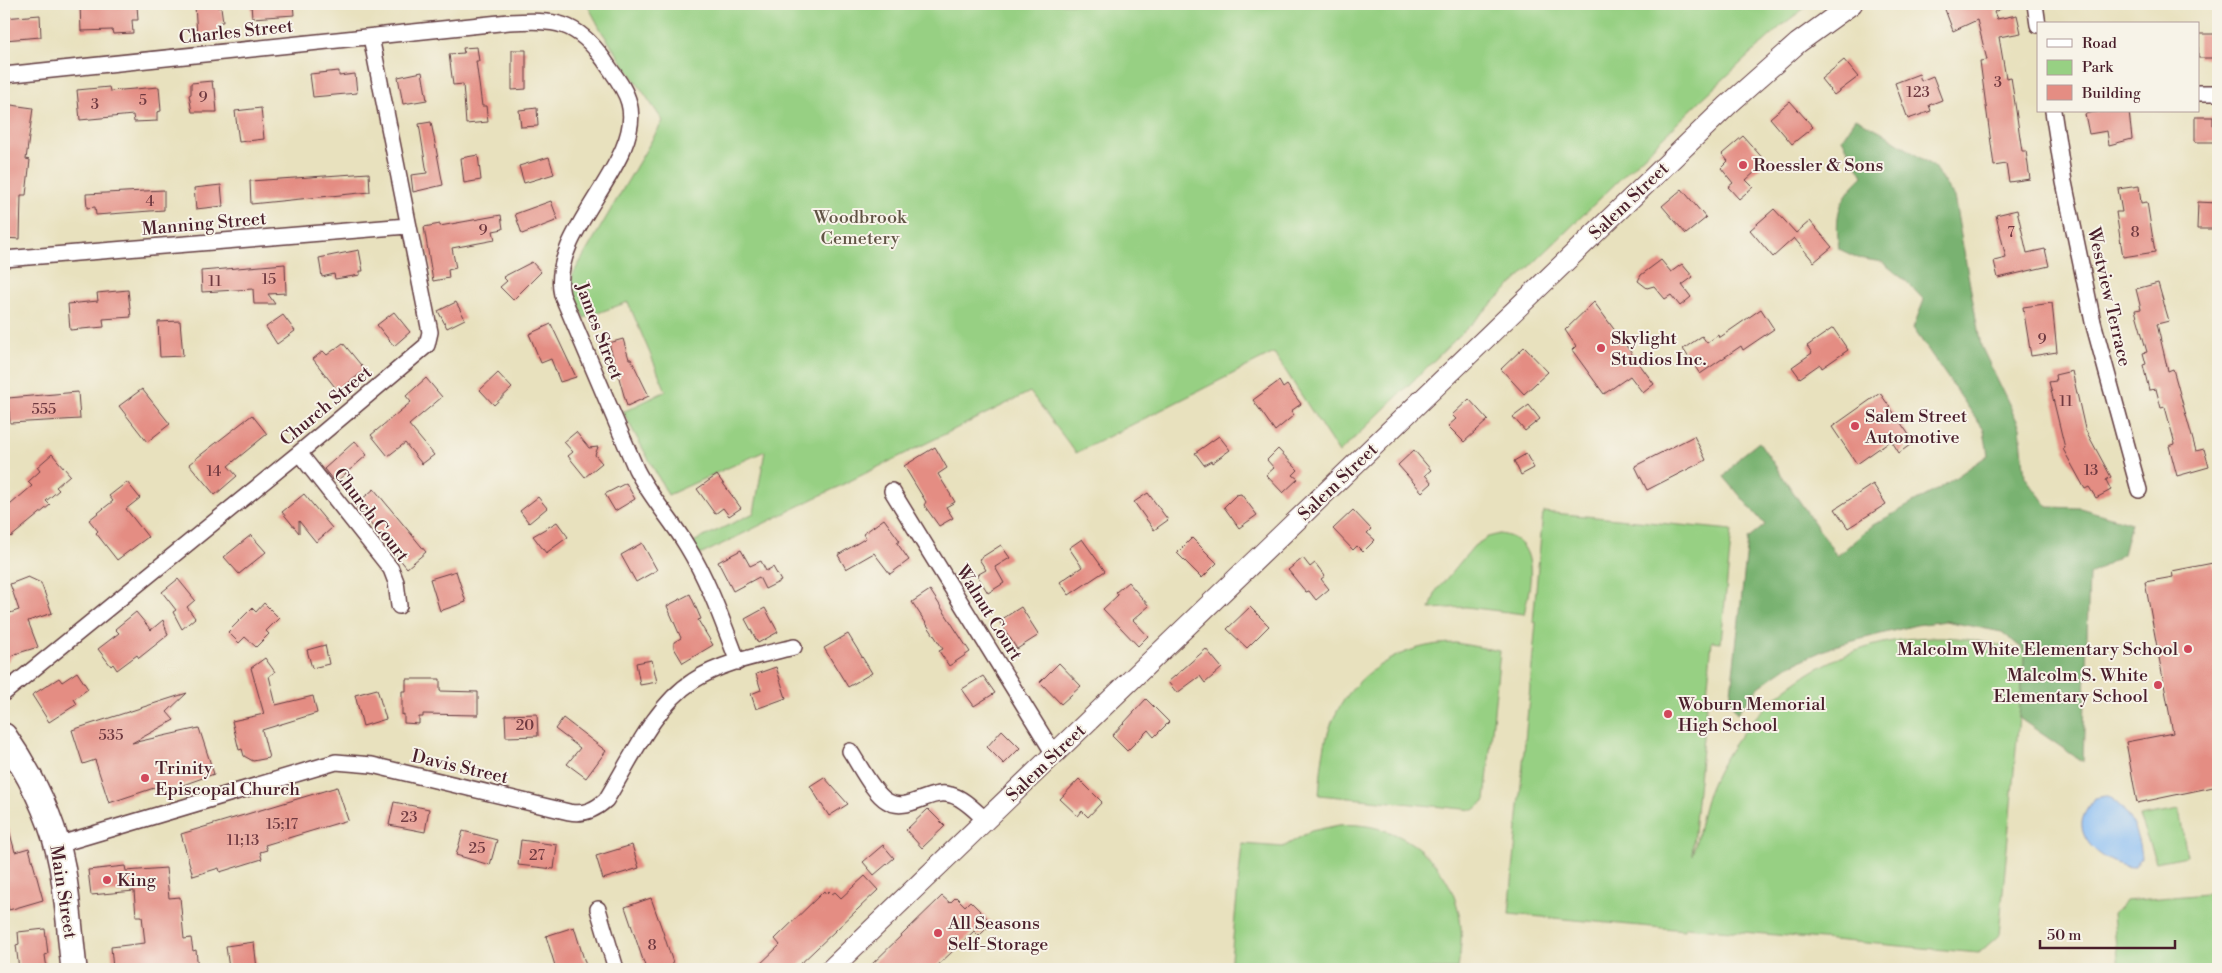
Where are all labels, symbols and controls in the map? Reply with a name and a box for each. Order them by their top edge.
street label: Charles Street [178,15,295,49]
legend [2037,22,2200,112]
text: Road [2082,34,2117,53]
text: Park [2082,58,2114,77]
house number: 3 [1994,73,2002,92]
house number: 123 [1906,83,1930,102]
text: Building [2081,84,2141,103]
house number: 9 [198,88,208,107]
house number: 5 [139,91,147,110]
house number: 3 [91,95,99,114]
place label: Roessler & Sons [1753,154,1883,177]
street label: Salem Street [1584,157,1674,245]
marker: Roessler & Sons [1737,159,1749,171]
house number: 4 [146,192,155,211]
park label: Woodbrook Cemetery [812,206,908,250]
street label: Manning Street [141,207,268,241]
house number: 9 [478,221,488,240]
house number: 7 [2007,223,2015,242]
house number: 8 [2130,223,2140,242]
street label: Westview Terrace [2082,224,2136,369]
house number: 15 [262,270,276,289]
house number: 11 [208,272,222,291]
street label: James Street [570,278,628,383]
place label: Skylight Studios Inc. [1611,327,1707,371]
house number: 9 [2037,330,2047,349]
marker: Skylight Studios Inc. [1595,342,1607,354]
street label: Church Street [275,360,377,451]
house number: 11 [2059,392,2073,411]
house number: 555 [32,400,56,419]
place label: Salem Street Automotive [1864,405,1968,449]
marker: Salem Street Automotive [1849,420,1861,432]
street label: Salem Street [1293,438,1383,526]
house number: 13 [2084,461,2098,480]
house number: 14 [207,462,221,481]
street label: Church Court [328,463,414,567]
street label: Walnut Court [950,560,1028,665]
place label: Malcolm White Elementary School [1897,638,2179,661]
marker: Malcolm White Elementary School [2182,643,2194,655]
place label: Malcolm S. White Elementary School [1993,664,2149,708]
marker: Malcolm S. White Elementary School [2152,679,2164,691]
place label: Woburn Memorial High School [1677,693,1826,737]
marker: Woburn Memorial High School [1662,708,1674,720]
house number: 20 [516,716,534,735]
street label: Salem Street [1001,719,1091,807]
house number: 535 [99,726,123,745]
street label: Davis Street [410,745,511,789]
place label: Trinity Episcopal Church [155,757,300,801]
marker: Trinity Episcopal Church [139,772,151,784]
house number: 23 [401,808,417,827]
house number: 15;17 [266,815,299,834]
house number: 11;13 [227,831,259,850]
house number: 25 [469,839,485,858]
street label: Main Street [44,844,82,941]
house number: 27 [529,846,545,865]
place label: King [117,869,157,892]
marker: King [101,874,113,886]
place label: All Seasons Self-Storage [947,912,1048,956]
scale bar [2040,918,2174,950]
text: 50 m [2047,926,2081,945]
marker: All Seasons Self-Storage [932,927,944,939]
house number: 8 [647,936,657,955]

